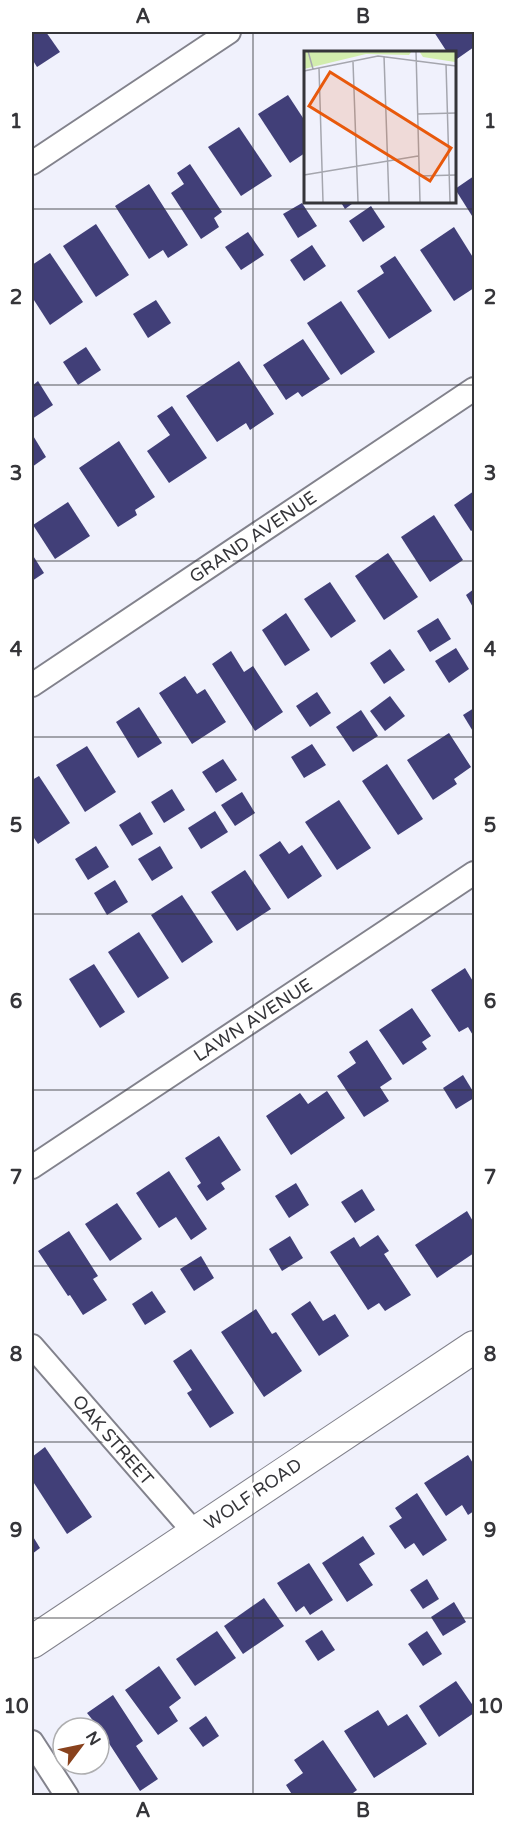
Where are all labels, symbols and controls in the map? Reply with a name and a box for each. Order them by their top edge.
text: A [136,5,151,29]
text: B [356,5,370,29]
inset map [304,51,455,202]
text: 1 [10,110,22,134]
text: 1 [484,110,496,134]
text: 2 [10,286,22,310]
text: 2 [484,286,496,310]
text: 3 [10,462,22,486]
text: 3 [484,462,496,486]
street label: GRAND AVENUE [185,486,321,588]
text: 4 [10,638,23,662]
text: 4 [484,638,497,662]
text: 5 [10,814,22,838]
text: 5 [484,814,496,838]
street label: LAWN AVENUE [190,973,316,1067]
text: 6 [10,990,22,1014]
text: 6 [484,990,496,1014]
text: 7 [10,1166,22,1190]
text: 7 [484,1166,496,1190]
text: 8 [10,1343,22,1367]
text: 8 [484,1343,496,1367]
street label: OAK STREET [68,1390,158,1490]
street label: WOLF ROAD [200,1453,306,1535]
text: 9 [10,1519,22,1543]
text: 9 [484,1519,496,1543]
text: 10 [3,1695,29,1719]
text: 10 [477,1695,503,1719]
north arrow [51,1716,111,1776]
text: N [81,1728,105,1749]
text: A [136,1799,151,1823]
text: B [356,1799,370,1823]

